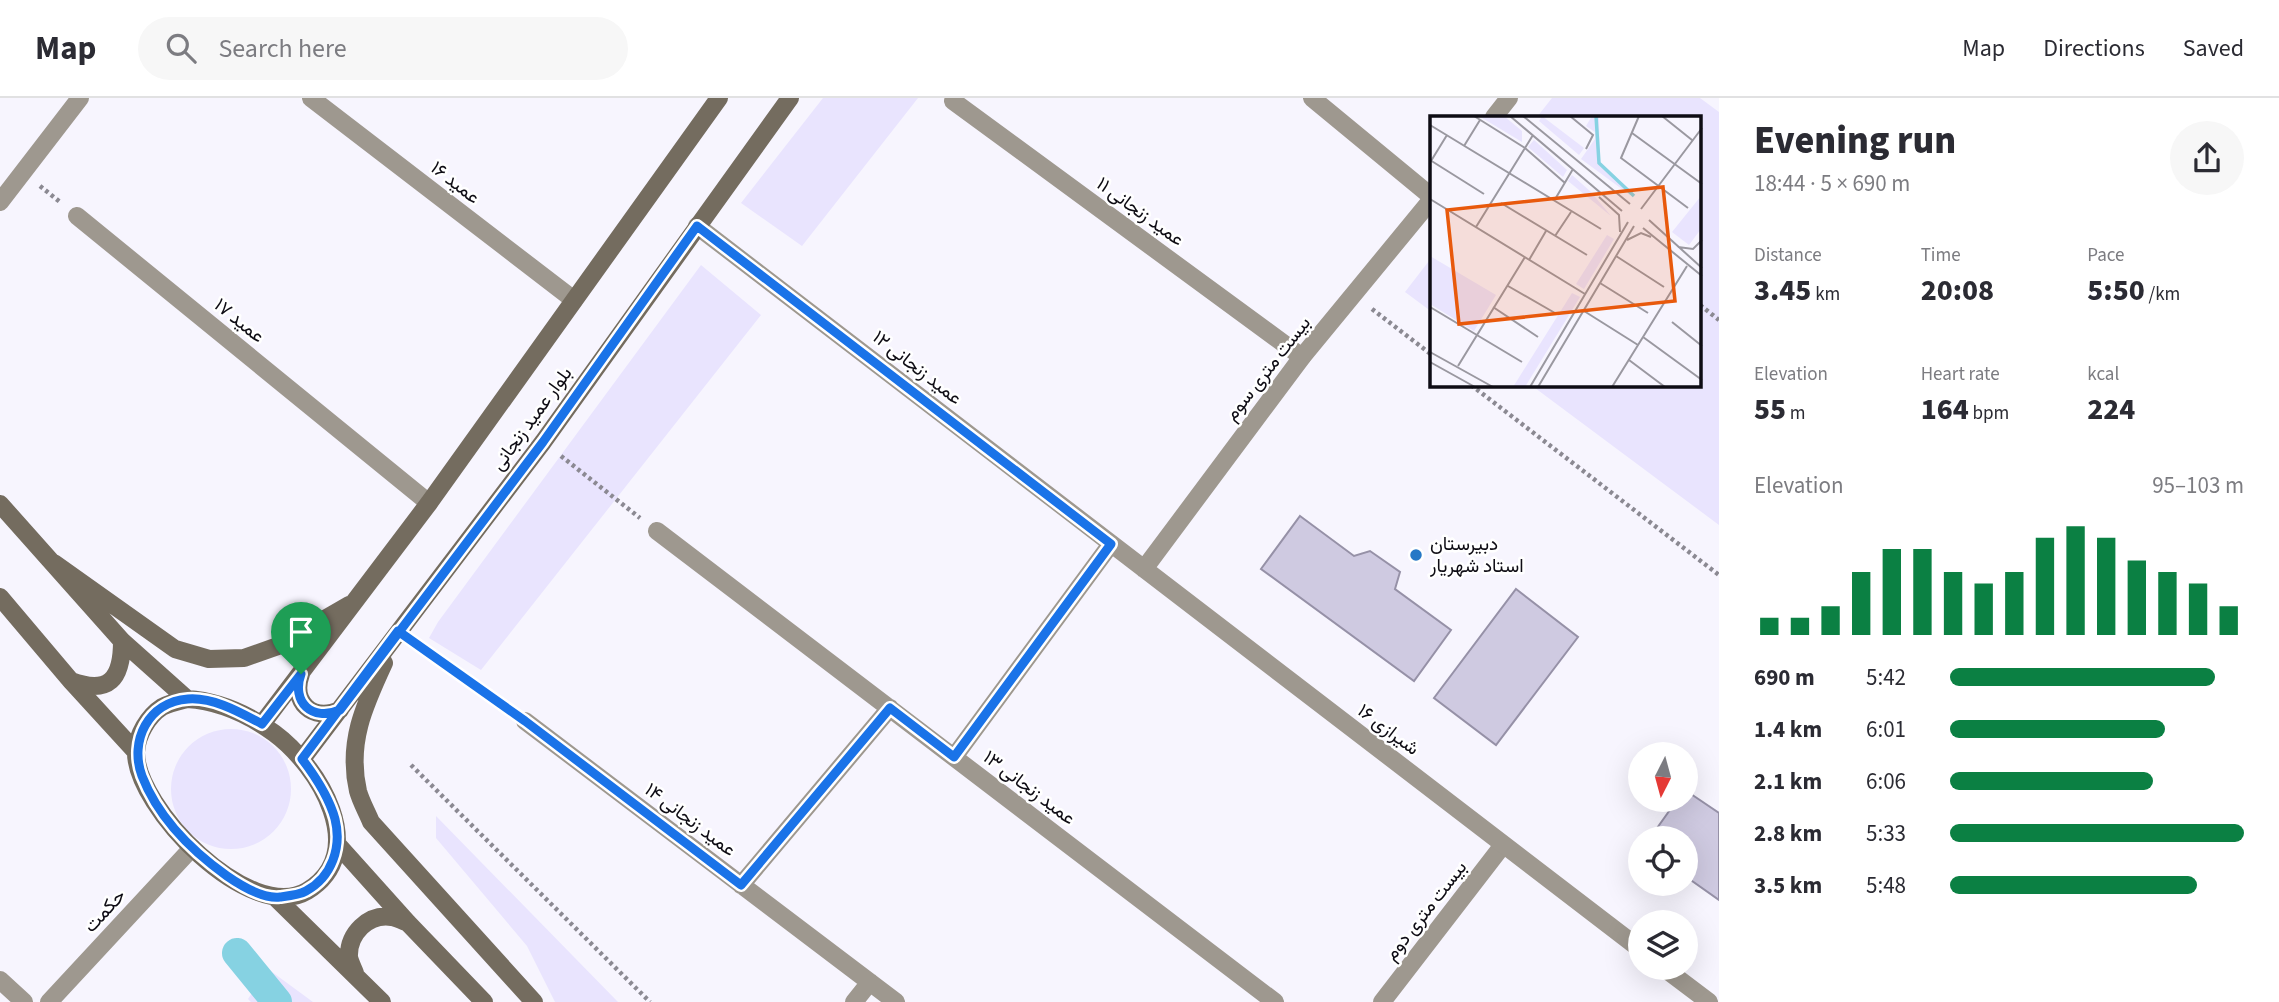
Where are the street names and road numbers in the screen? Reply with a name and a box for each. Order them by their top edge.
street label: عمید ۱۶ [424,155,486,211]
street label: عمید زنجانی ۱۱ [1091,171,1189,253]
street label: عمید ۱۷ [208,292,270,350]
street label: بیست متری سوم [1219,311,1317,427]
street label: عمید زنجانی ۱۲ [866,324,968,412]
street label: بلوار عمید زنجانی [485,361,579,477]
street label: شیرازی ۱۶ [1351,698,1425,762]
street label: عمید زنجانی ۱۳ [977,744,1081,832]
street label: عمید زنجانی ۱۴ [639,777,741,863]
street label: بیست متری دوم [1378,855,1474,967]
street label: حکمت [78,883,132,939]

